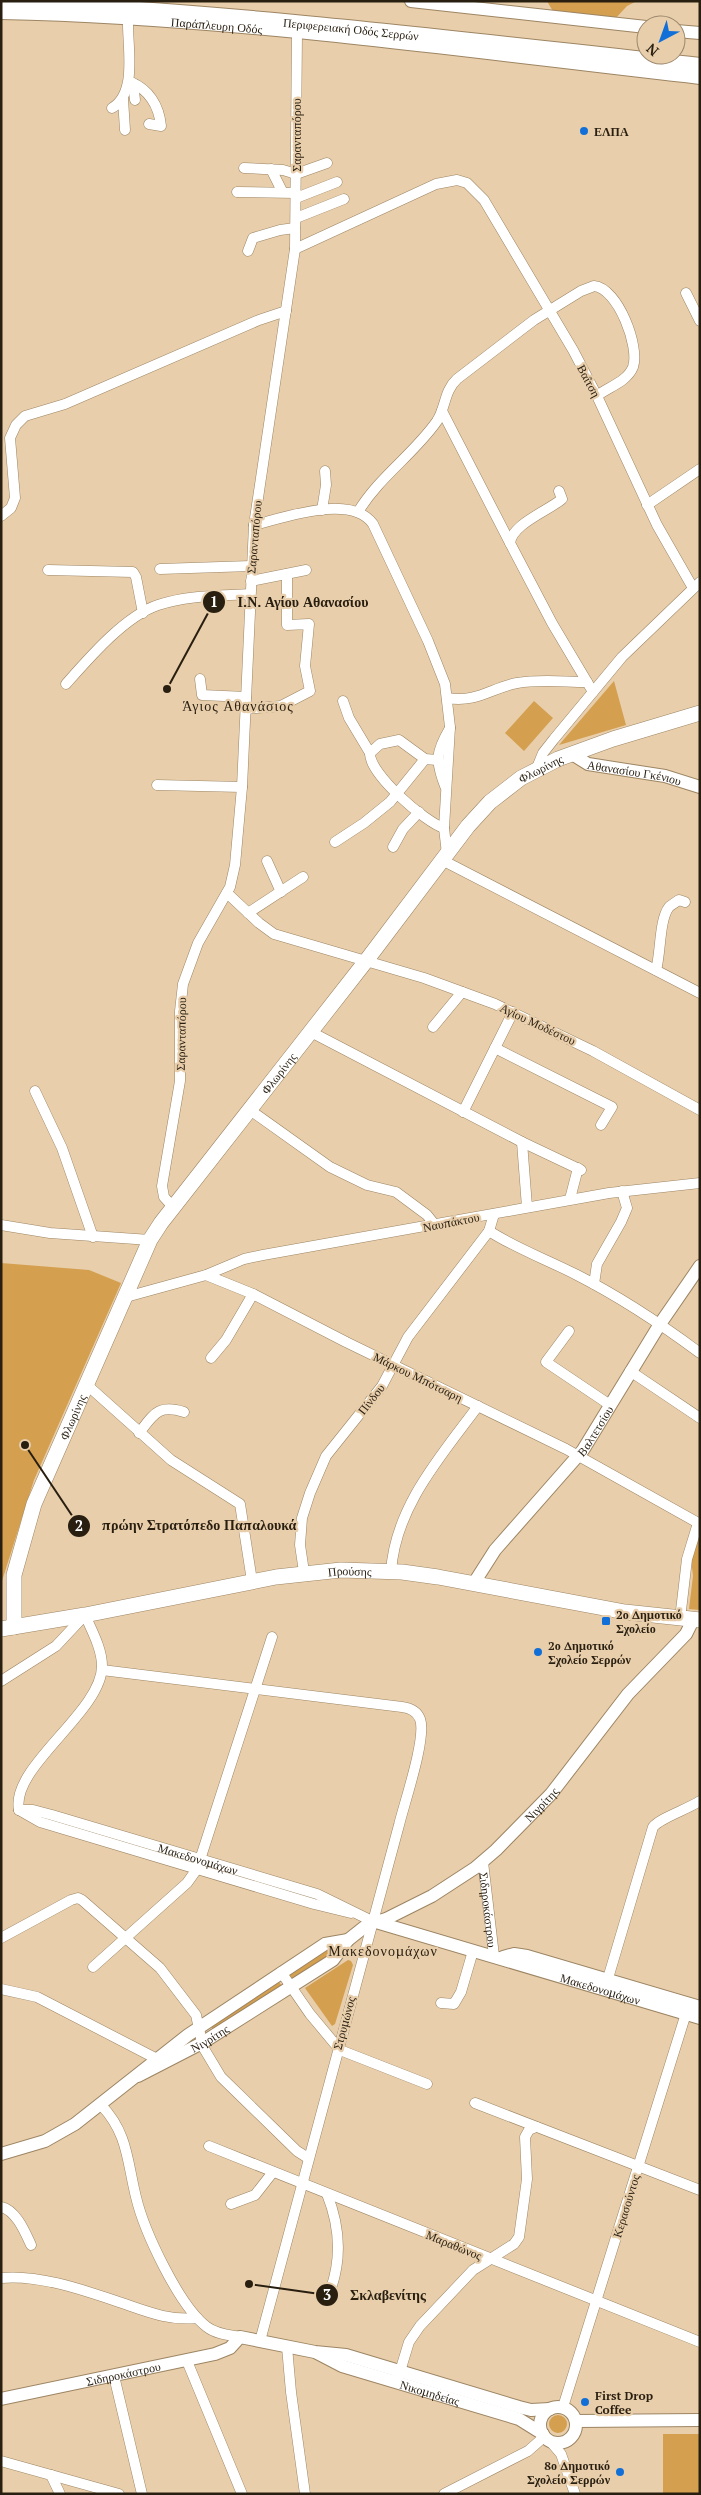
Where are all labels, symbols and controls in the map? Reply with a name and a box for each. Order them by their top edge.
street label: Παράπλευρη Οδός [170,14,263,36]
street label: Περιφερειακή Οδός Σερρών [283,14,420,43]
north arrow [636,15,686,65]
text: N [642,39,662,61]
street label: Σαρανταπόρου [289,98,304,172]
place label: ΕΛΠΑ [594,124,629,139]
marker: ΕΛΠΑ [578,125,590,137]
street label: Βαΐτση [574,362,604,400]
street label: Σαρανταπόρου [243,500,265,574]
callout: Ι.Ν. Αγίου Αθανασίου [202,588,378,617]
text: 1 [210,591,218,611]
text: Ι.Ν. Αγίου Αθανασίου [238,592,368,611]
district label: Άγιος Αθανάσιος [182,696,294,715]
street label: Φλωρίνης [516,750,565,786]
street label: Αθανασίου Γκένιου [586,756,684,788]
street label: Σαρανταπόρου [173,997,189,1071]
street label: Αγίου Μοδέστου [498,1000,578,1048]
street label: Φλωρίνης [258,1049,299,1096]
street label: Ναυπάκτου [421,1209,481,1235]
street label: Μάρκου Μπότσαρη [371,1349,465,1405]
street label: Πίνδου [354,1381,388,1417]
street label: Φλωρίνης [56,1391,89,1442]
street label: Βαλτετσίου [574,1403,616,1459]
callout: πρώην Στρατόπεδο Παπαλουκά [66,1511,306,1540]
text: 2 [75,1515,83,1535]
text: πρώην Στρατόπεδο Παπαλουκά [102,1515,297,1534]
street label: Προύσης [327,1562,372,1579]
place label: 2ο Δημοτικό Σχολείο [616,1607,682,1636]
marker: 2ο Δημοτικό Σχολείο [600,1615,612,1627]
place label: 2ο Δημοτικό Σχολείο Σερρών [548,1638,632,1667]
marker: 2ο Δημοτικό Σχολείο Σερρών [532,1646,544,1658]
street label: Νιγρίτης [521,1784,561,1824]
street label: Μακεδονομάχων [156,1840,240,1878]
street label: Σιδηροκάστρου [477,1871,500,1948]
district label: Μακεδονομάχων [328,1941,438,1960]
street label: Μακεδονομάχων [559,1970,643,2008]
street label: Στρυμώνος [330,1995,358,2051]
street label: Νιγρίτης [188,2020,232,2055]
street label: Κερασούντος [609,2172,643,2239]
street label: Μαραθώνος [424,2227,484,2263]
callout: Σκλαβενίτης [315,2281,436,2310]
text: 3 [323,2284,331,2304]
text: Σκλαβενίτης [350,2285,427,2304]
street label: Σιδηροκάστρου [85,2358,162,2388]
street label: Νικομηδείας [398,2376,462,2408]
place label: First Drop Coffee [595,2388,653,2417]
marker: First Drop Coffee [579,2396,591,2408]
place label: 8ο Δημοτικό Σχολείο Σερρών [527,2458,611,2487]
marker: 8ο Δημοτικό Σχολείο Σερρών [614,2466,626,2478]

